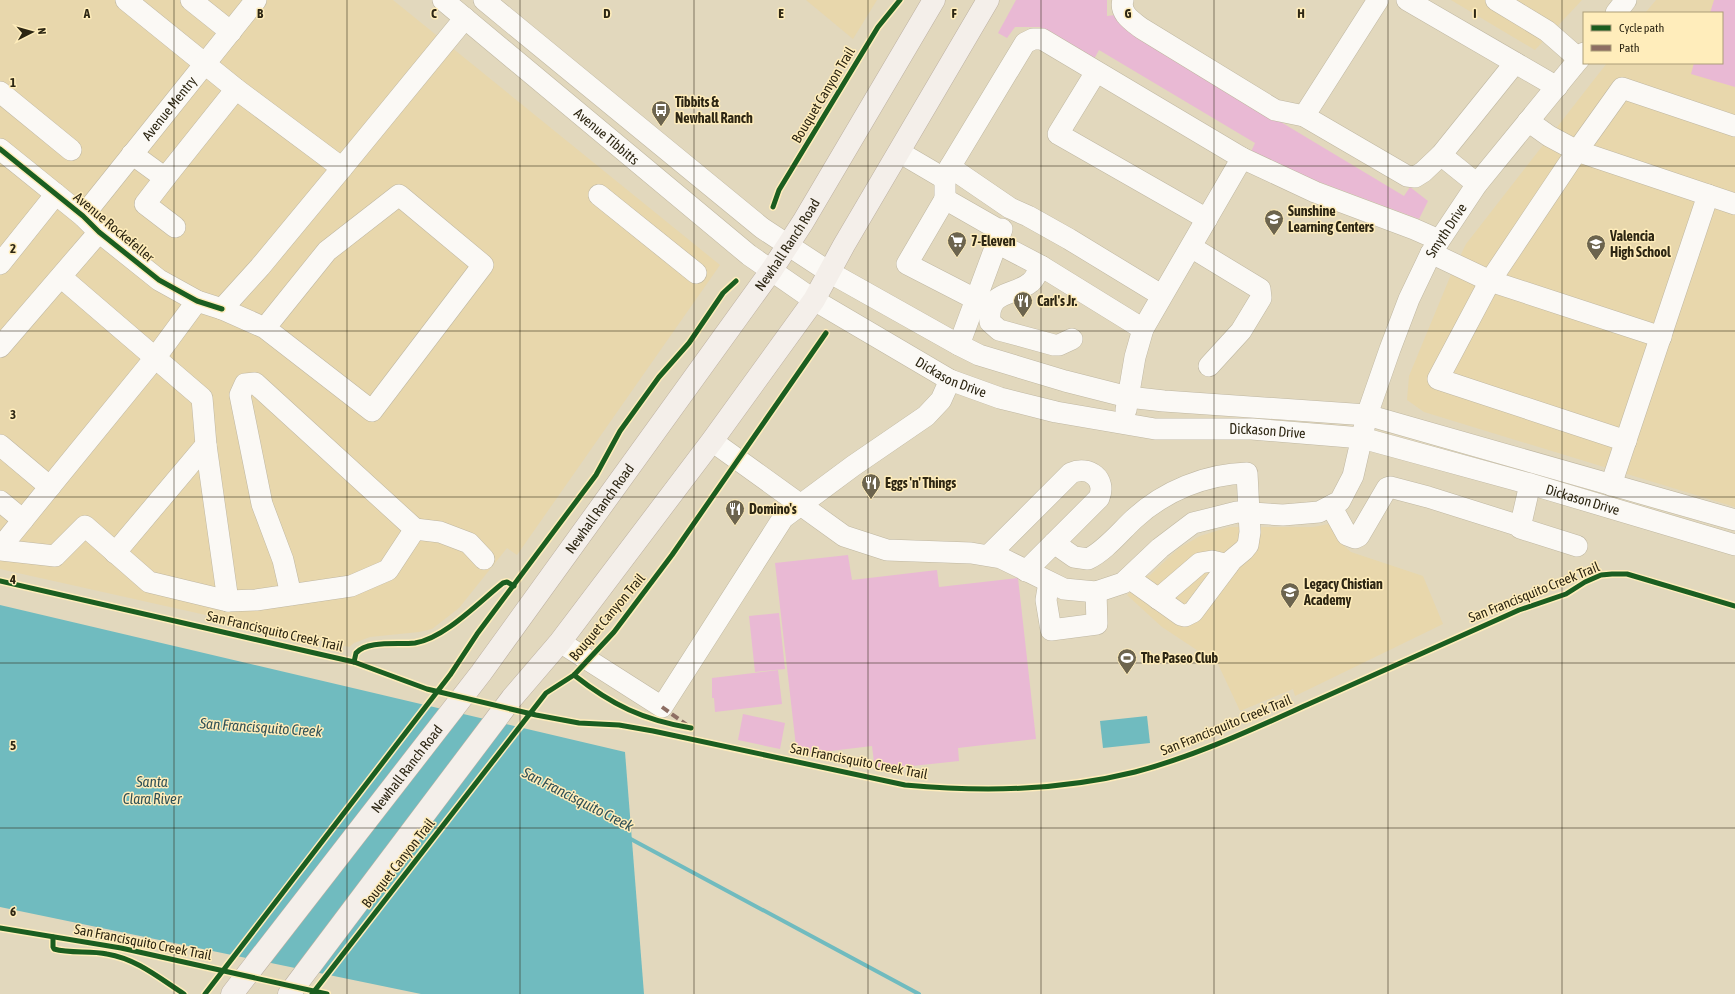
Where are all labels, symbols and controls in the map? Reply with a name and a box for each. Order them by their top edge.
text: A [83,6,91,21]
text: B [257,6,264,21]
text: C [431,6,437,21]
text: D [603,6,611,21]
text: E [778,6,784,21]
text: F [951,6,957,21]
text: G [1125,6,1132,21]
text: H [1297,6,1305,21]
text: I [1473,6,1477,21]
north arrow [12,12,52,52]
legend [1583,12,1723,64]
text: Cycle path [1619,21,1664,35]
text: N [36,27,48,35]
text: Path [1619,41,1640,55]
street label: Bouquet Canyon Trail [788,44,858,146]
street label: Avenue Mentry [139,73,200,143]
text: 1 [10,75,16,90]
place label: Tibbits & Newhall Ranch [675,94,753,126]
bus stop icon: Tibbits & Newhall Ranch [650,99,672,127]
street label: Avenue Tibbitts [571,105,642,168]
street label: Avenue Rockefeller [71,189,158,266]
street label: Newhall Ranch Road [752,196,823,294]
street label: Smyth Drive [1422,200,1470,260]
place label: Sunshine Learning Centers [1288,203,1374,235]
school or university icon: Sunshine Learning Centers [1263,208,1285,236]
place label: Valencia High School [1609,228,1671,260]
supermarket icon: 7-Eleven [946,230,968,258]
place label: 7-Eleven [971,233,1016,249]
school or university icon: Valencia High School [1585,233,1607,261]
text: 2 [10,241,16,256]
restaurant icon: Carl's Jr. [1012,290,1034,318]
place label: Carl's Jr. [1037,293,1078,309]
street label: Dickason Drive [913,354,989,400]
text: 3 [10,407,16,422]
street label: Dickason Drive [1229,421,1306,441]
street label: Newhall Ranch Road [562,461,637,556]
restaurant icon: Eggs 'n' Things [860,472,882,500]
place label: Eggs 'n' Things [885,475,956,491]
street label: Dickason Drive [1544,481,1622,518]
restaurant icon: Domino's [724,498,746,526]
place label: Domino's [749,501,797,517]
street label: San Francisquito Creek Trail [1466,558,1602,626]
street label: Bouquet Canyon Trail [566,570,648,664]
text: 4 [9,572,16,587]
place label: Legacy Chistian Academy [1303,576,1383,608]
school or university icon: Legacy Chistian Academy [1279,581,1301,609]
street label: San Francisquito Creek Trail [205,607,345,655]
sports icon: The Paseo Club [1116,647,1138,675]
place label: The Paseo Club [1141,650,1219,666]
street label: San Francisquito Creek Trail [1158,691,1294,759]
water label: San Francisquito Creek [198,714,323,740]
street label: Newhall Ranch Road [368,722,446,816]
text: 5 [10,738,16,753]
street label: San Francisquito Creek Trail [789,740,929,782]
water label: San Francisquito Creek [519,763,637,835]
water label: Santa Clara River [123,773,182,807]
street label: Bouquet Canyon Trail [358,815,438,911]
text: 6 [10,904,16,919]
street label: San Francisquito Creek Trail [73,921,213,963]

